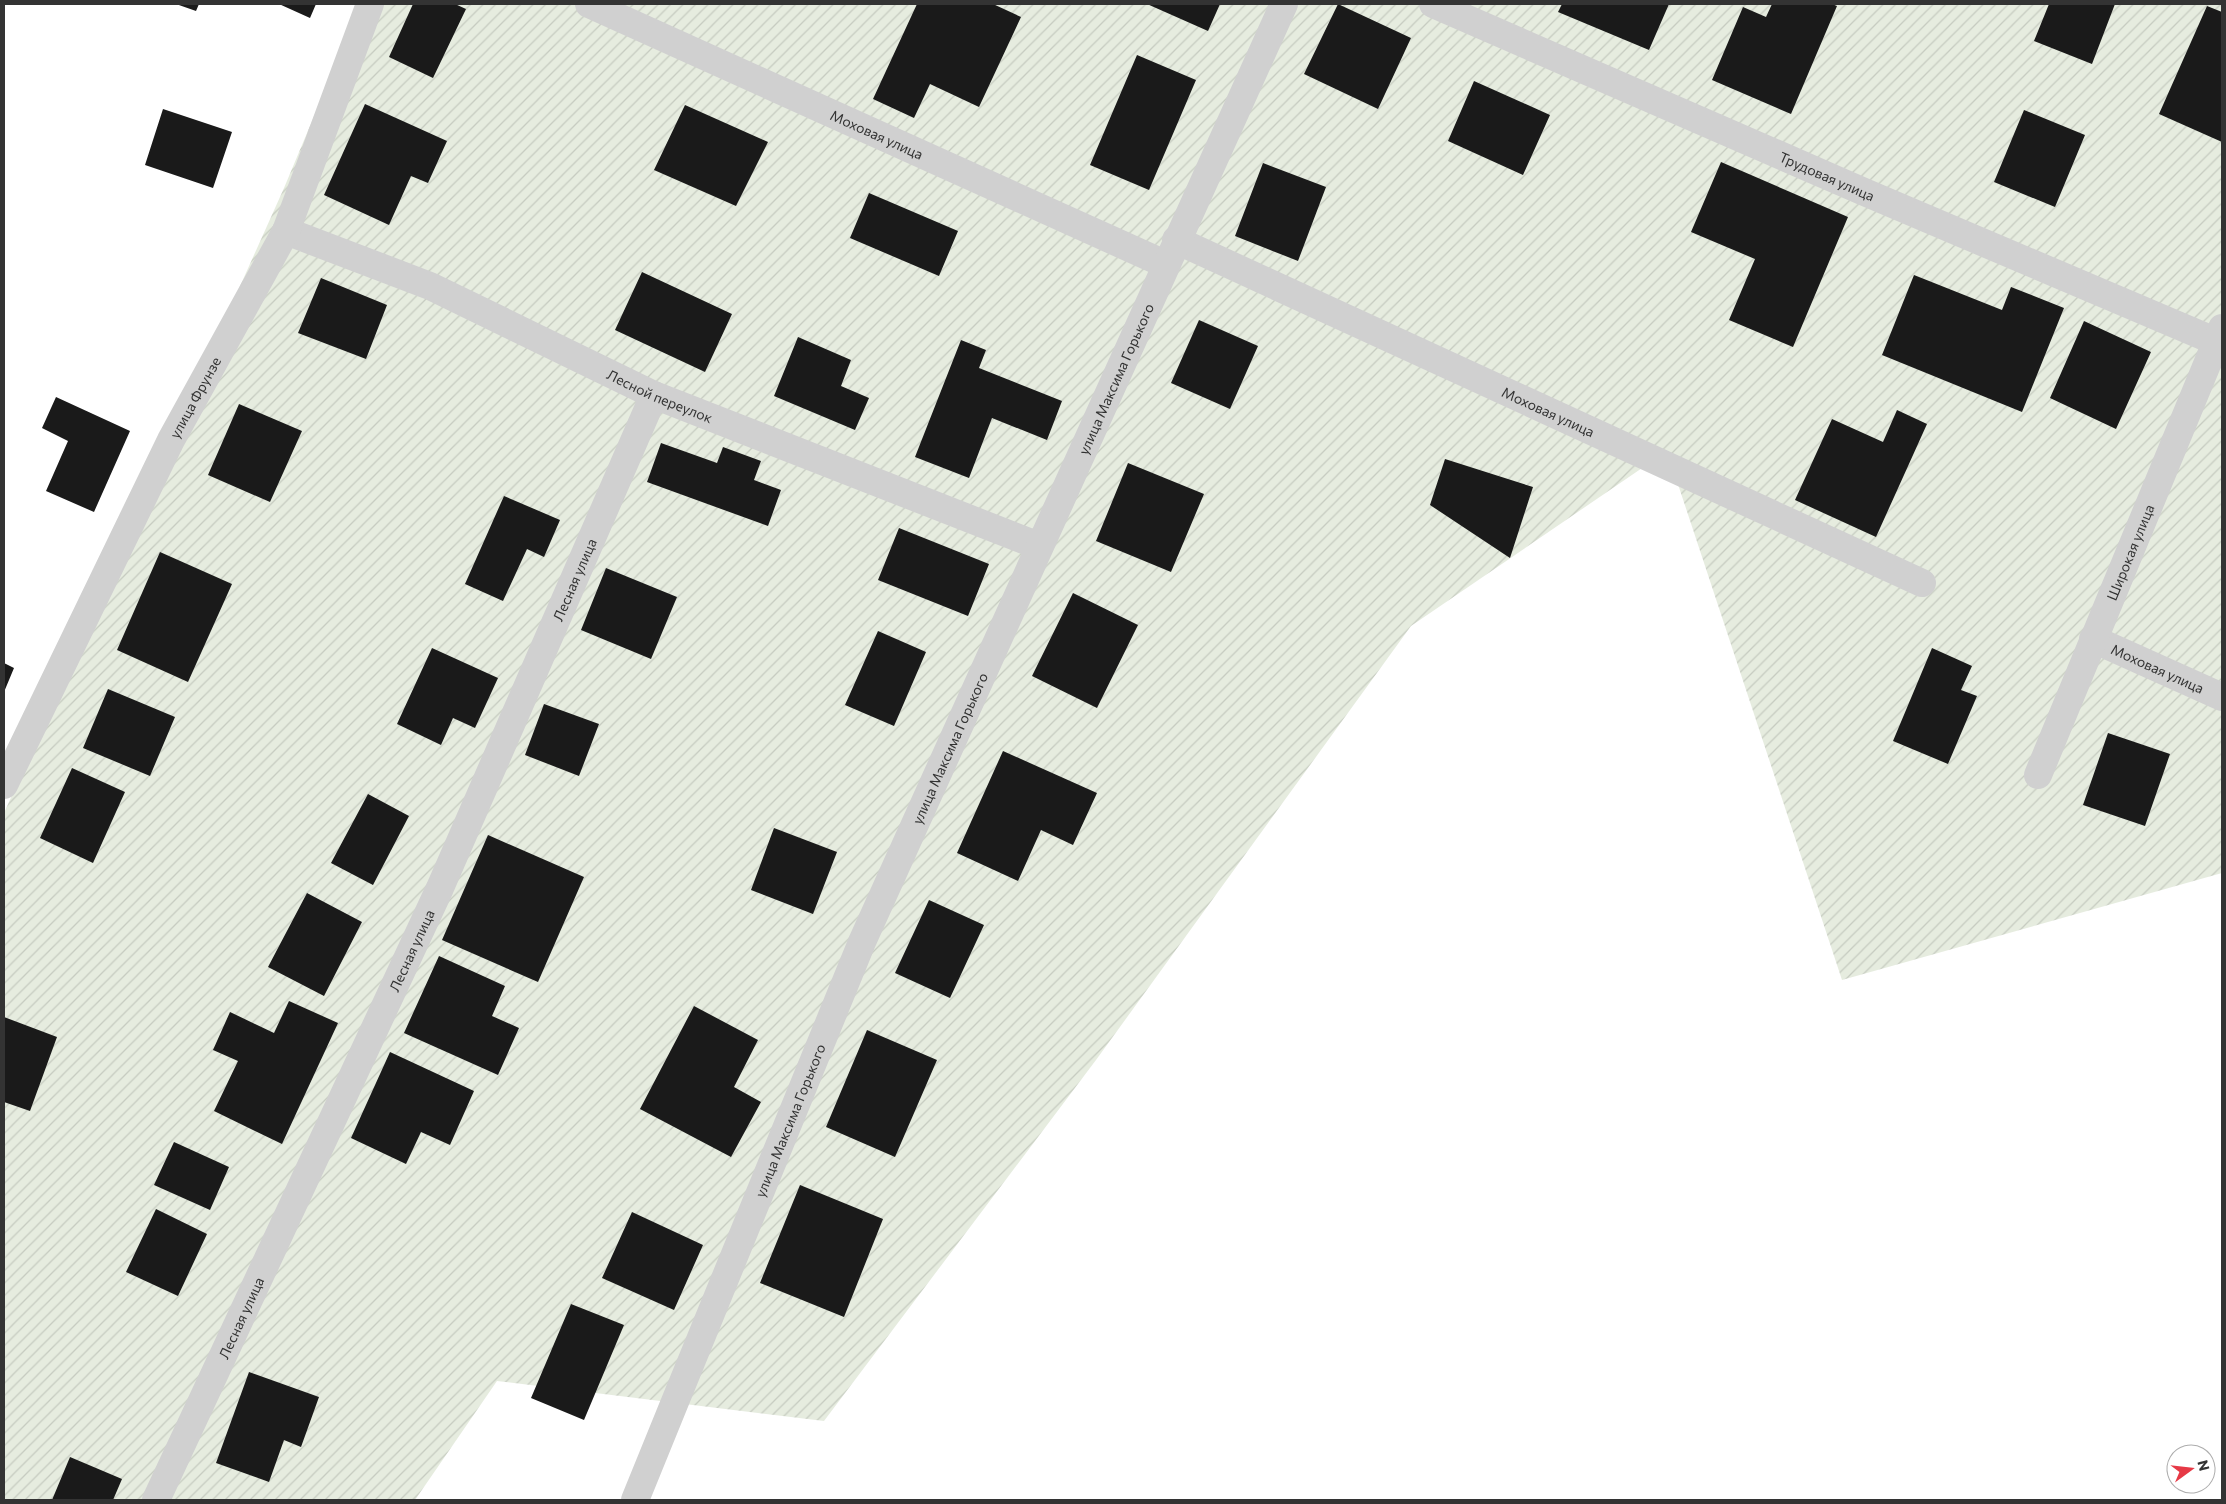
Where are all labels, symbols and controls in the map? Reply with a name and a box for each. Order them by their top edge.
street label: Моховая улица [828,106,926,162]
street label: Трудовая улица [1777,148,1877,204]
street label: улица Максима Горького [1074,300,1157,457]
street label: улица Фрунзе [165,354,224,441]
street label: Лесной переулок [604,365,716,426]
street label: Моховая улица [1500,383,1597,440]
street label: Широкая улица [2102,502,2157,603]
street label: Лесная улица [549,536,599,623]
street label: Моховая улица [2109,640,2207,696]
street label: улица Максима Горького [908,670,991,826]
street label: Лесная улица [385,907,437,994]
street label: улица Максима Горького [751,1041,828,1199]
street label: Лесная улица [214,1274,267,1361]
north arrow [2166,1444,2216,1494]
text: N [2194,1458,2214,1473]

